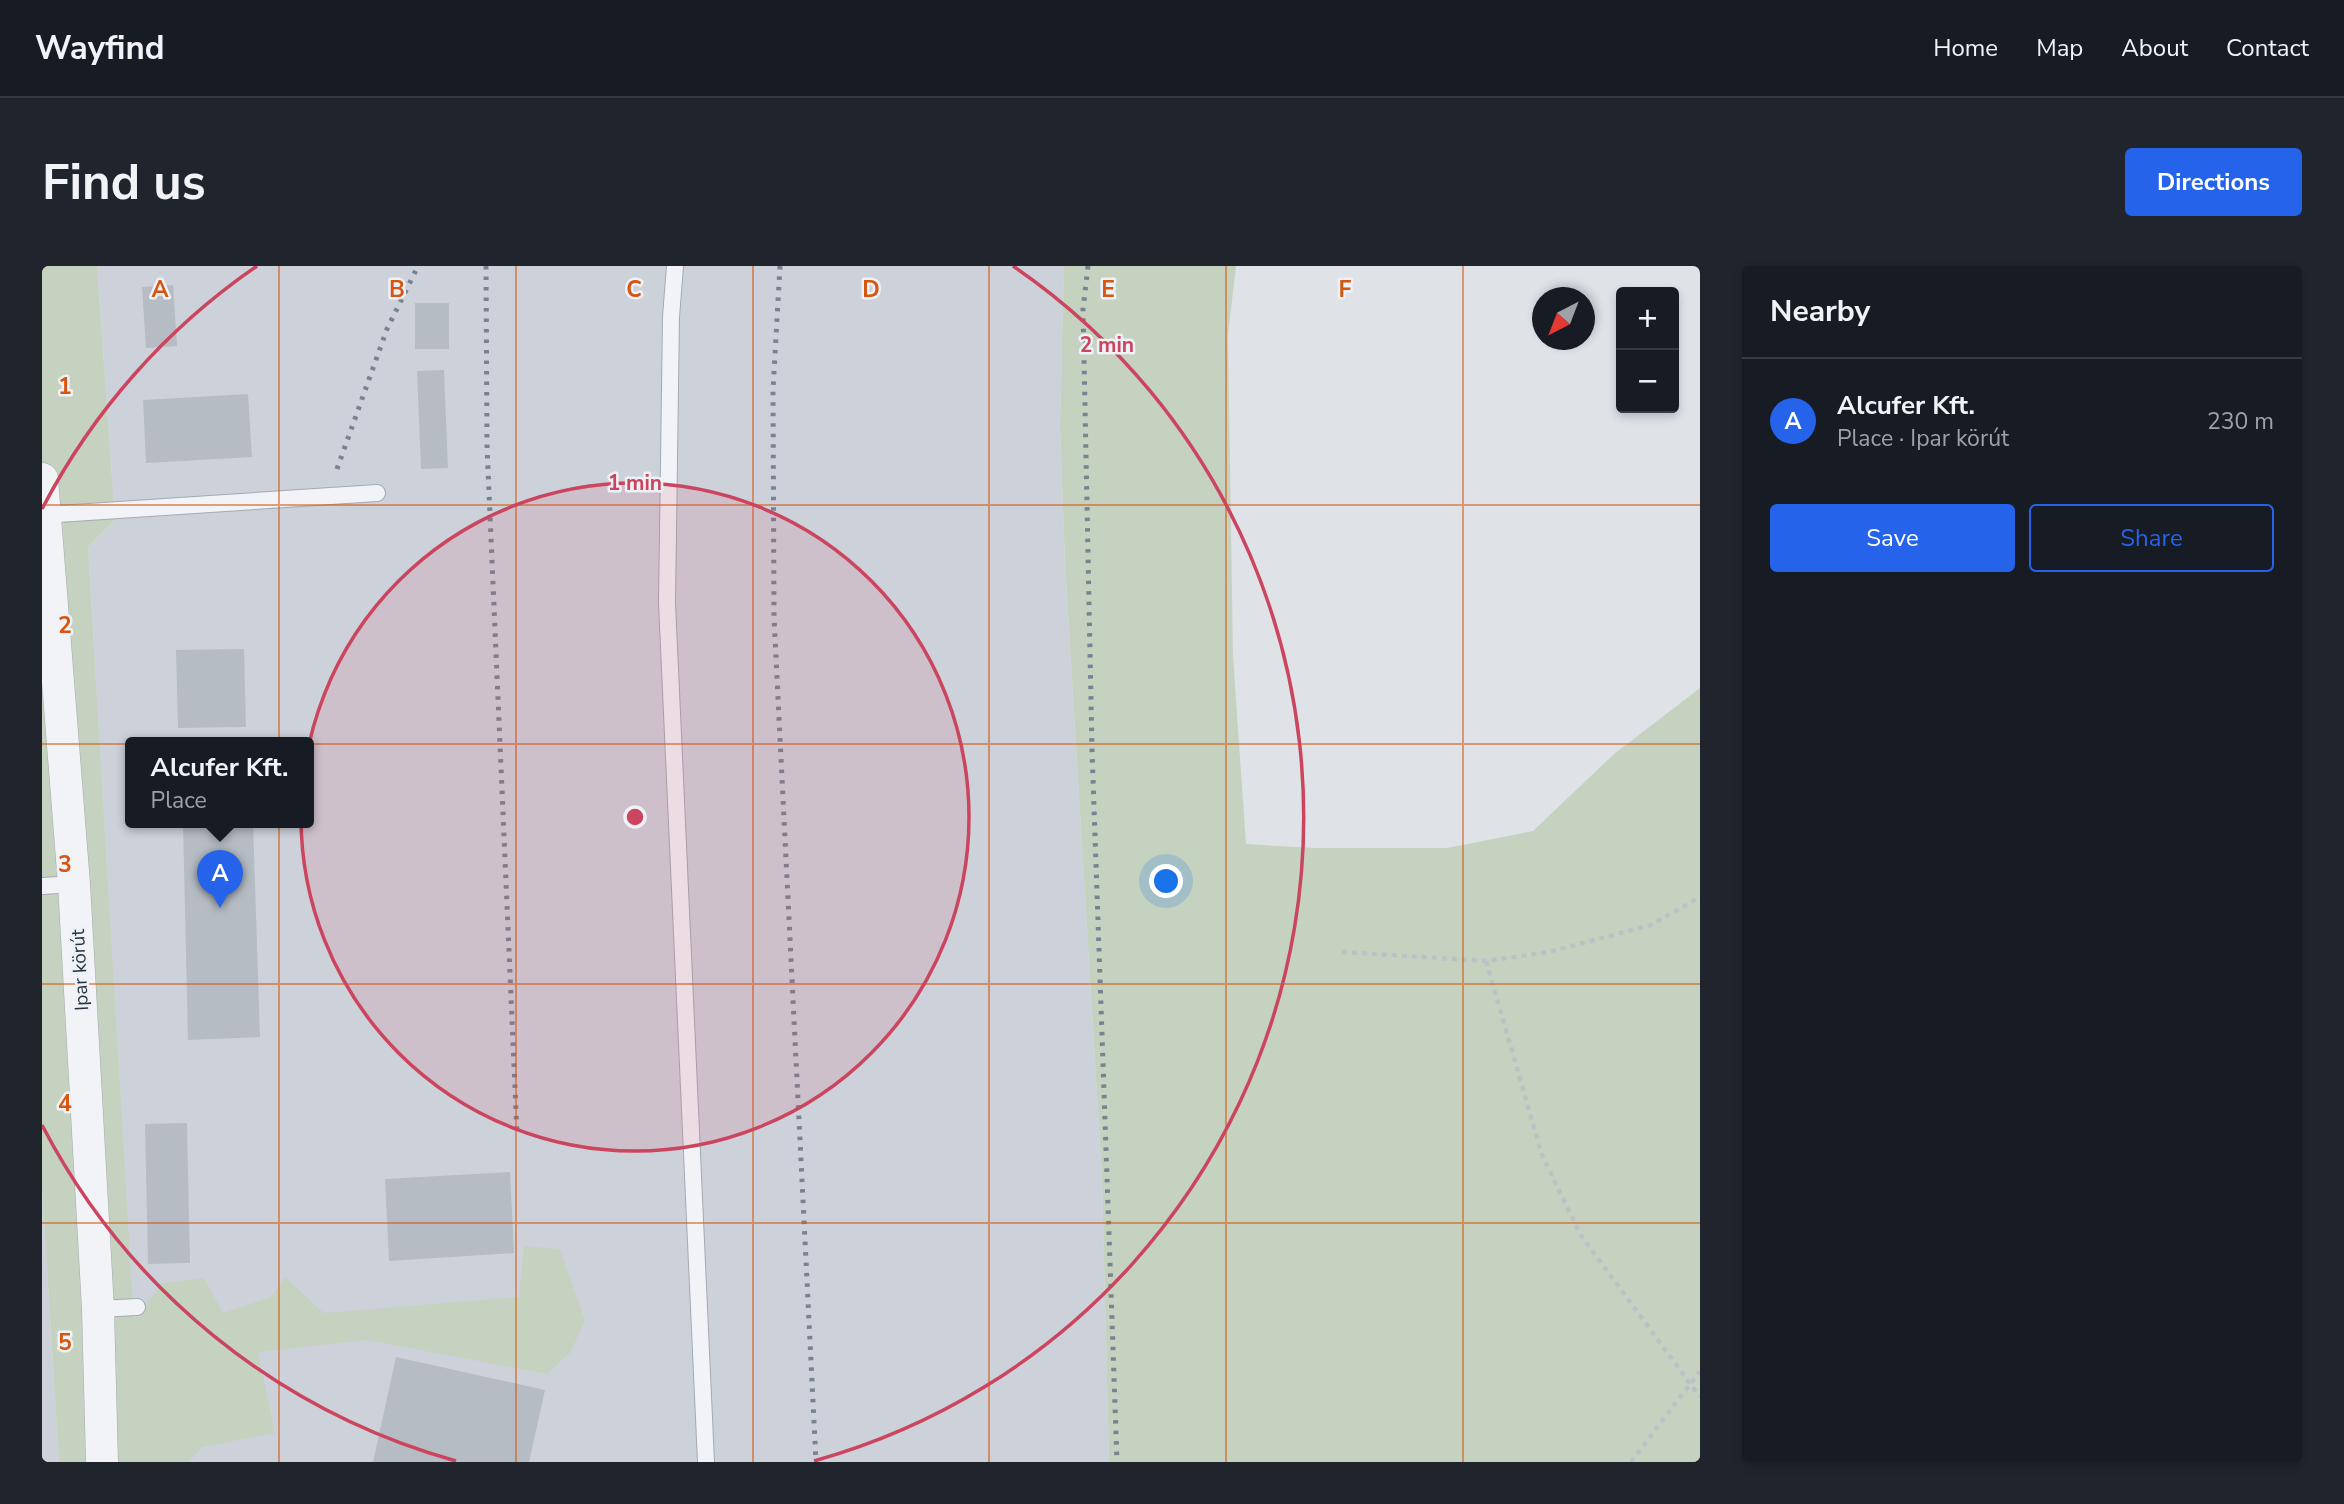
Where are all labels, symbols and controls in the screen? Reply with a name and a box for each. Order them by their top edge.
text: Wayfind [35,26,165,71]
text: Home [1933,32,1998,64]
text: Map [2036,32,2083,64]
text: About [2121,32,2188,64]
text: Contact [2226,32,2309,64]
button: Directions [2125,148,2302,216]
text: Find us [42,149,206,216]
text: A [151,274,169,305]
text: B [389,274,405,305]
text: C [626,274,642,305]
text: D [862,274,880,305]
text: E [1101,274,1115,305]
text: F [1339,274,1352,305]
north arrow [1532,287,1595,350]
map controls [1616,287,1679,413]
button: + [1616,287,1679,350]
text: Nearby [1770,291,1870,332]
text: 2 min [1080,331,1134,359]
button: − [1616,350,1679,413]
text: 1 [58,371,72,402]
text: Alcufer Kft. [1837,388,1975,423]
text: A [1784,406,1802,437]
text: 230 m [2207,406,2274,437]
text: Place · Ipar körút [1837,423,2009,454]
text: 1 min [608,469,662,497]
button: Save [1770,504,2015,572]
button: Share [2029,504,2274,572]
text: 2 [58,610,72,641]
popup [125,737,314,828]
text: Alcufer Kft. [151,750,288,785]
text: Place [151,785,207,816]
centre of rings [623,805,647,829]
text: 3 [58,849,72,880]
pin: A [197,850,243,908]
your location [1149,864,1183,898]
street label: Ipar körút [65,928,95,1011]
text: 4 [58,1088,72,1119]
text: 5 [58,1327,72,1358]

